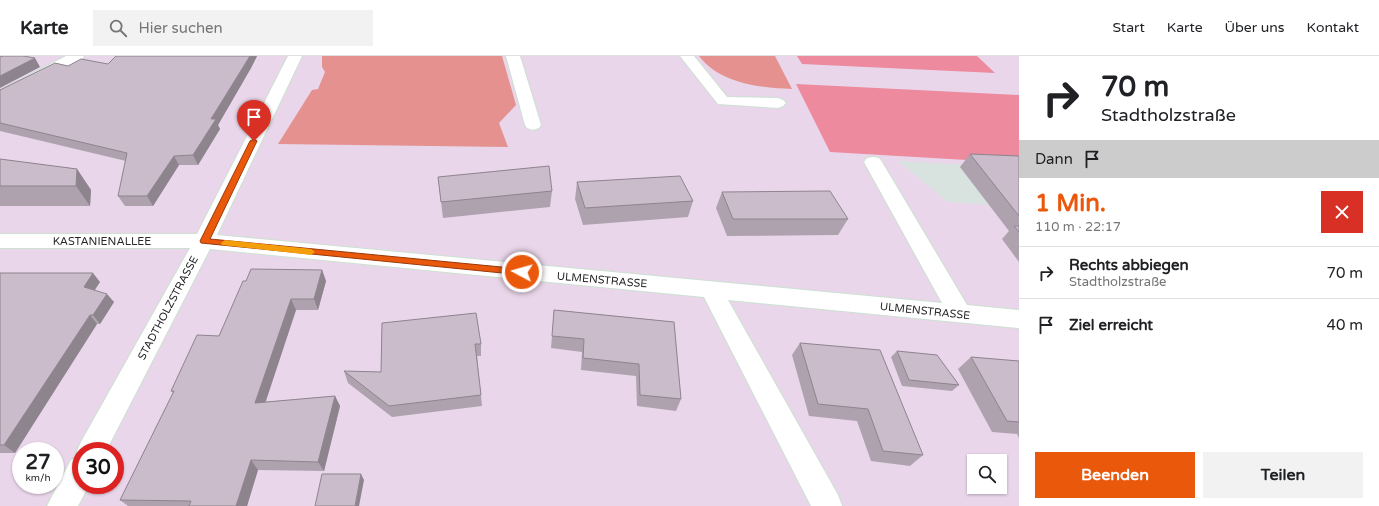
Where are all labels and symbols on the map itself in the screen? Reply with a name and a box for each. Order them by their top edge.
pin [237,100,271,141]
street label: KASTANIENALLEE [53,235,151,248]
position arrow [501,251,543,293]
street label: STADTHOLZSTRASSE [135,254,201,362]
street label: ULMENSTRASSE [556,270,648,290]
street label: ULMENSTRASSE [879,300,971,322]
speed limit sign: 30 [72,442,124,494]

